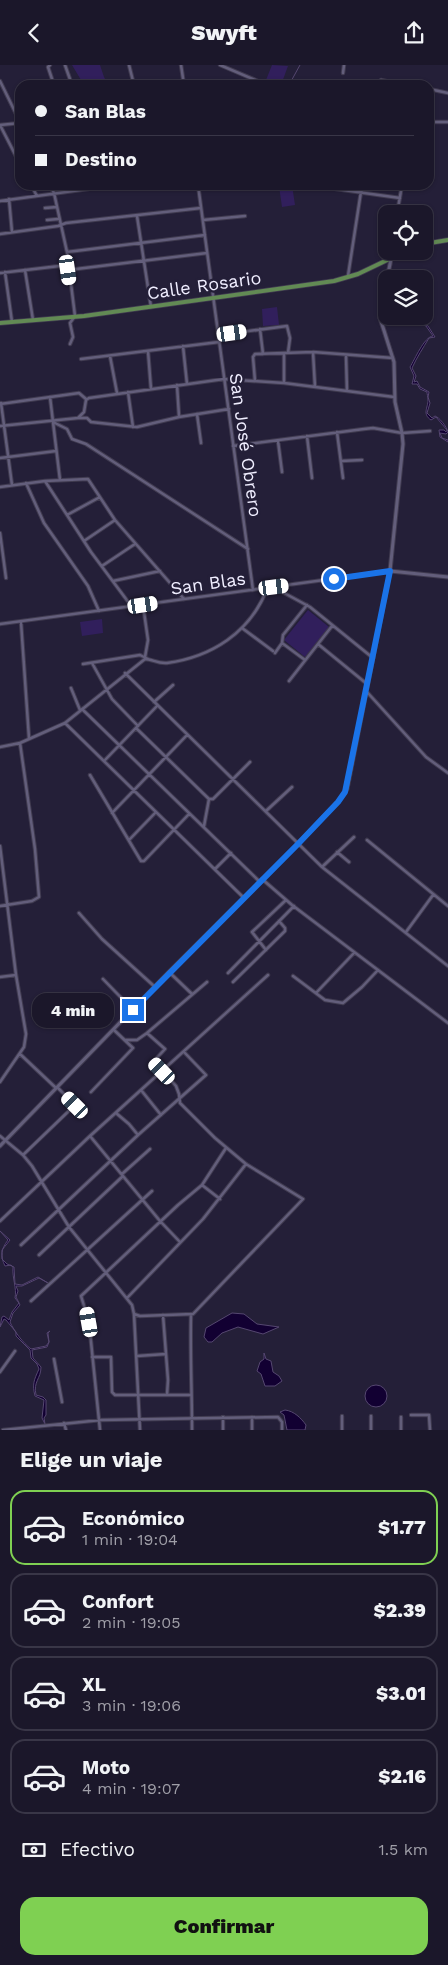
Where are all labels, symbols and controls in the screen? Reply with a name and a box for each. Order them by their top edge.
icon: back [20,19,48,47]
icon: share [400,19,428,47]
text: Swyft [191,20,257,45]
text: San Blas [65,100,146,123]
text: Destino [65,148,137,171]
map controls [378,205,433,325]
button: locate [378,205,433,260]
car [58,254,77,286]
street label: Calle Rosario [146,267,262,303]
button: layers [378,270,433,325]
car [216,323,247,343]
street label: San José Obrero [225,372,267,518]
street label: San Blas [169,567,247,599]
route start [323,568,345,590]
car [258,578,289,596]
car [127,595,158,615]
callout: 4 min [33,993,116,1027]
route end [122,999,144,1021]
text: 4 min [51,1001,95,1020]
car [146,1055,177,1087]
car [59,1089,90,1121]
car [79,1306,98,1338]
text: Elige un viaje [20,1447,163,1472]
icon: car [22,1505,67,1550]
text: Económico [82,1507,185,1530]
text: $1.77 [378,1516,426,1539]
text: 1 min · 19:04 [82,1530,178,1549]
icon: car [22,1588,67,1633]
text: Confort [82,1590,153,1613]
text: $2.39 [374,1599,426,1622]
text: 2 min · 19:05 [82,1613,181,1632]
icon: car [22,1671,67,1716]
text: XL [82,1673,106,1696]
text: $3.01 [376,1682,426,1705]
text: 3 min · 19:06 [82,1696,181,1715]
icon: car [22,1754,67,1799]
text: Moto [82,1756,130,1779]
text: $2.16 [378,1765,426,1788]
text: 4 min · 19:07 [82,1779,180,1798]
icon: cash [20,1836,48,1864]
text: Efectivo [60,1838,135,1861]
text: 1.5 km [378,1840,428,1859]
button: Confirmar [20,1897,428,1955]

